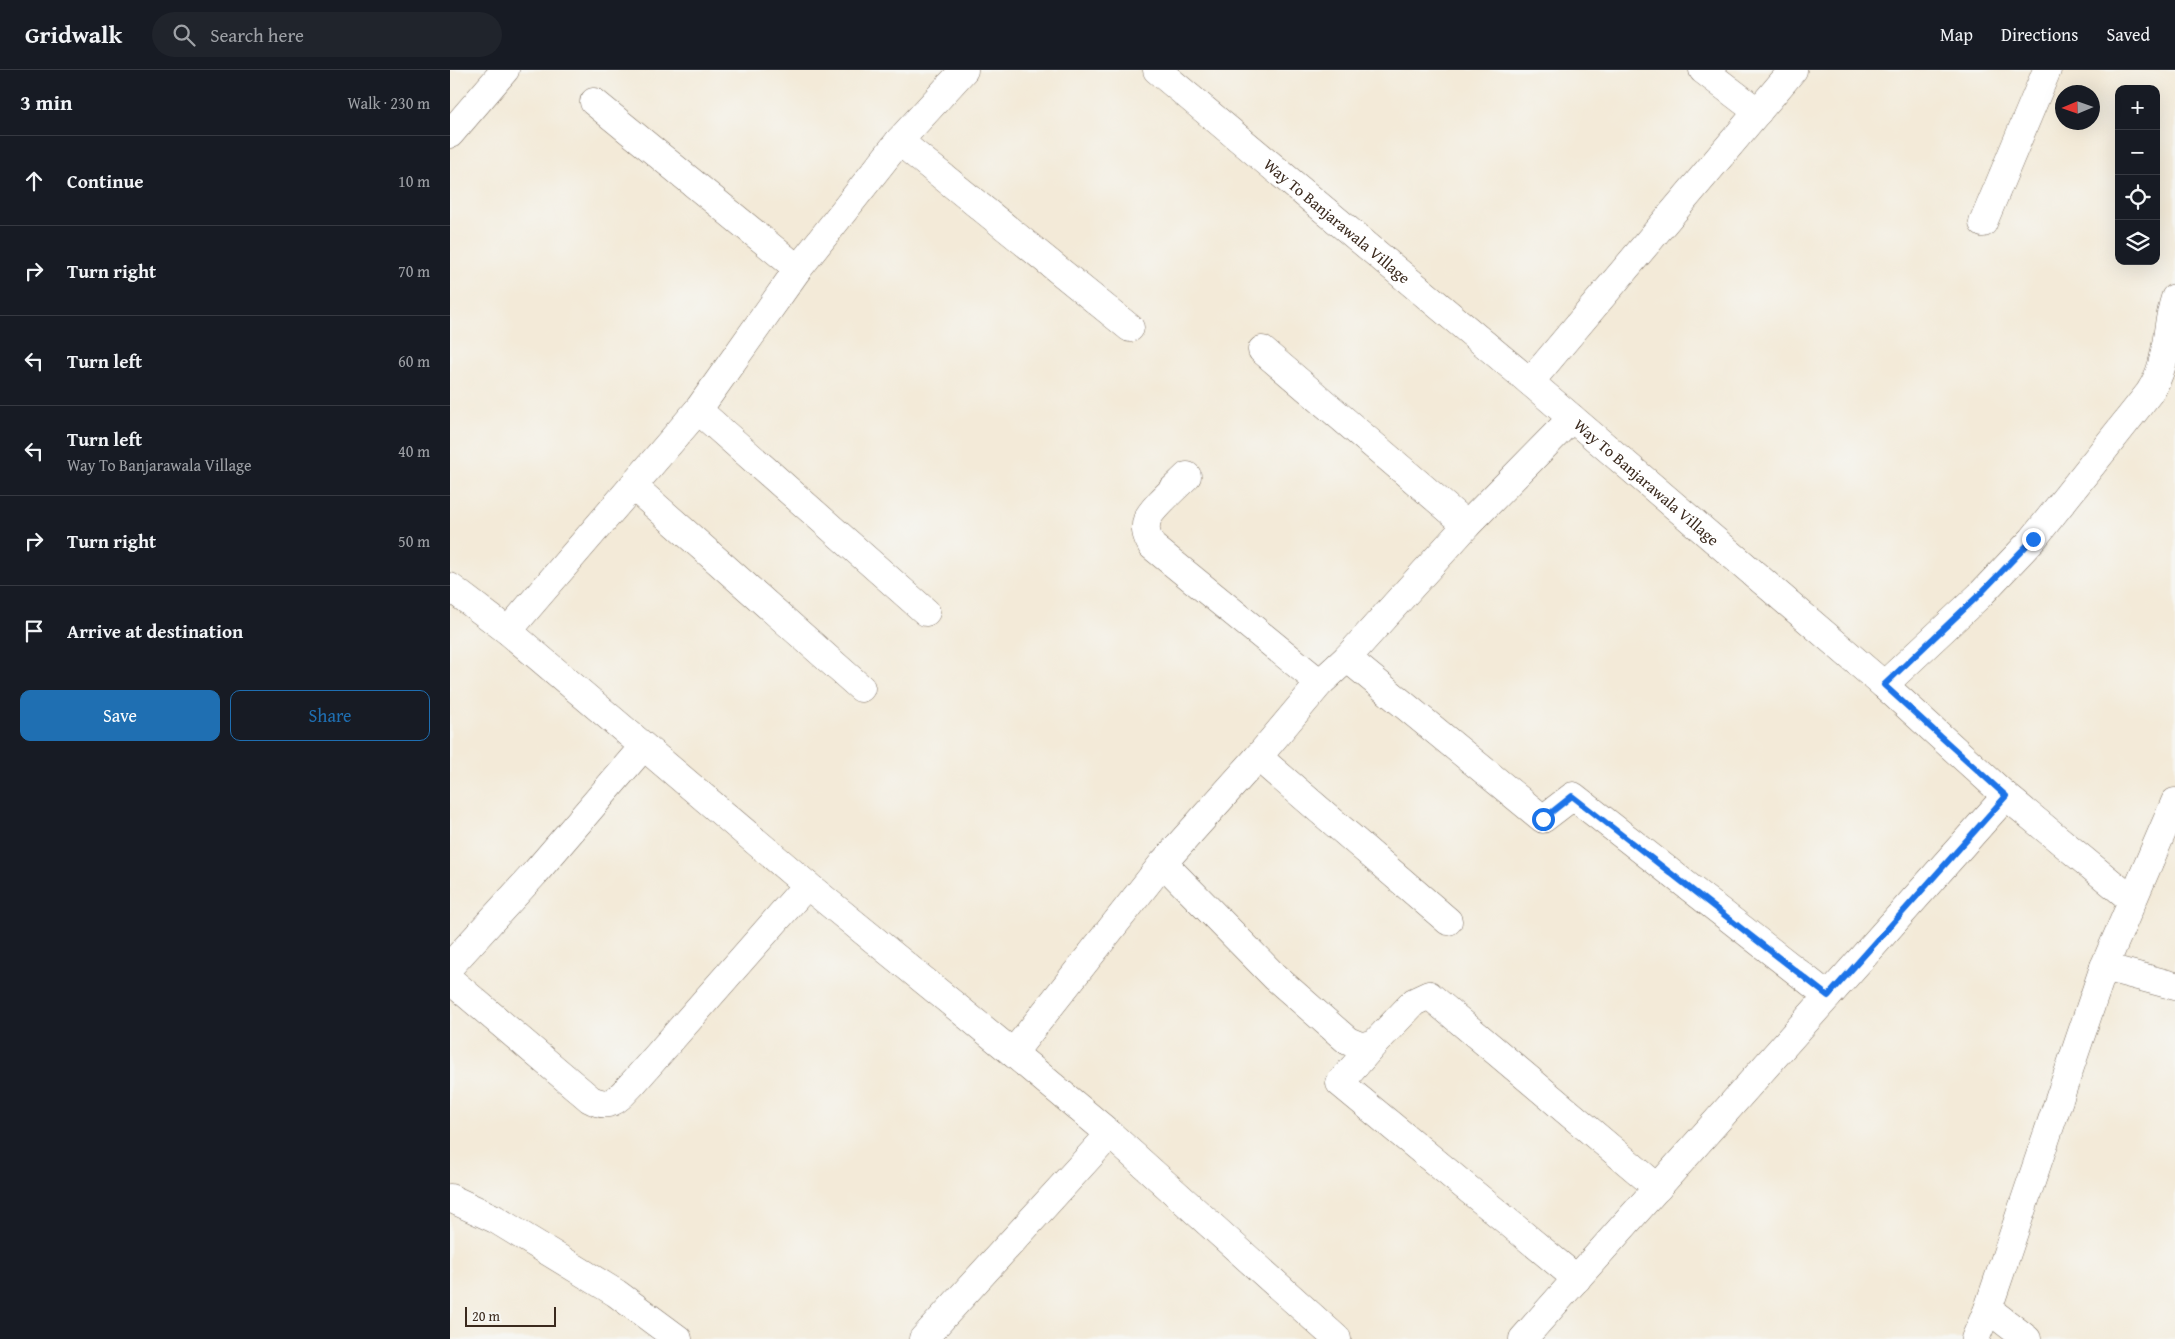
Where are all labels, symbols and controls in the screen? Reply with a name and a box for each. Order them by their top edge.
search box [152,12,502,57]
text: Gridwalk [25,17,122,52]
icon: search [170,21,198,49]
text: Search here [210,21,304,49]
text: Map [1940,21,1973,48]
text: Directions [2001,21,2078,48]
text: Saved [2106,21,2150,48]
north arrow [2055,85,2100,130]
map controls [2115,85,2160,265]
button: + [2115,85,2160,130]
text: 3 min [20,87,72,118]
text: Walk · 230 m [347,91,430,115]
button: − [2115,130,2160,175]
street label: Way To Banjarawala Village [1259,152,1416,289]
icon: ahead [20,167,48,195]
text: Continue [67,167,144,195]
text: 10 m [398,169,430,193]
button: locate [2115,175,2160,220]
button: layers [2115,220,2160,265]
icon: right [20,257,48,285]
text: Turn right [67,257,156,285]
text: 70 m [398,259,430,283]
icon: left [20,347,48,375]
text: Turn left [67,347,142,375]
text: 60 m [398,349,430,373]
street label: Way To Banjarawala Village [1569,413,1725,551]
text: Turn left [67,425,142,453]
icon: left [20,437,48,465]
text: 40 m [398,439,430,463]
text: Way To Banjarawala Village [67,453,252,477]
icon: right [20,527,48,555]
text: Turn right [67,527,156,555]
route end [2022,528,2045,551]
text: 50 m [398,529,430,553]
icon: arrive [20,617,48,645]
text: Arrive at destination [67,617,243,645]
button: Save [20,690,220,741]
button: Share [230,690,430,741]
route start [1532,808,1555,831]
scale bar [465,1304,556,1327]
text: 20 m [472,1306,500,1326]

